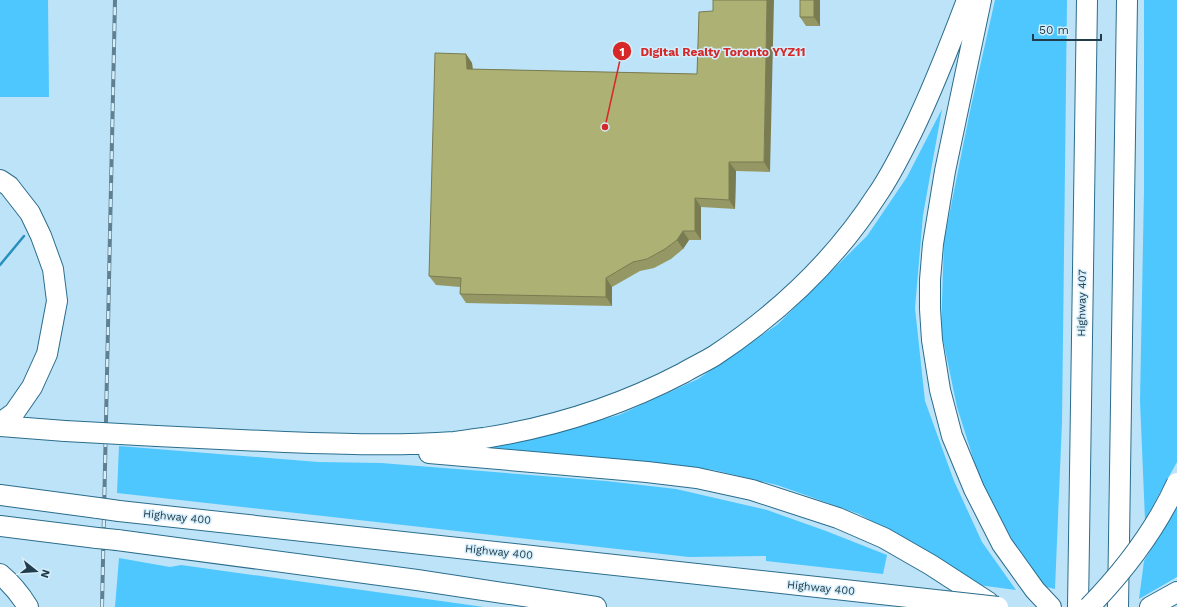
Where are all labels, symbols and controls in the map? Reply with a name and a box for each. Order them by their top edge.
scale bar [1033,16,1101,42]
text: 50 m [1039,23,1069,37]
callout: Digital Realty Toronto YYZ11 [612,39,814,63]
text: 1 [619,45,625,59]
text: Digital Realty Toronto YYZ11 [640,45,806,59]
street label: Highway 407 [1075,269,1089,337]
street label: Highway 400 [142,507,212,527]
street label: Highway 400 [464,542,534,562]
north arrow [16,551,56,591]
text: N [38,568,52,580]
street label: Highway 400 [786,578,856,598]

